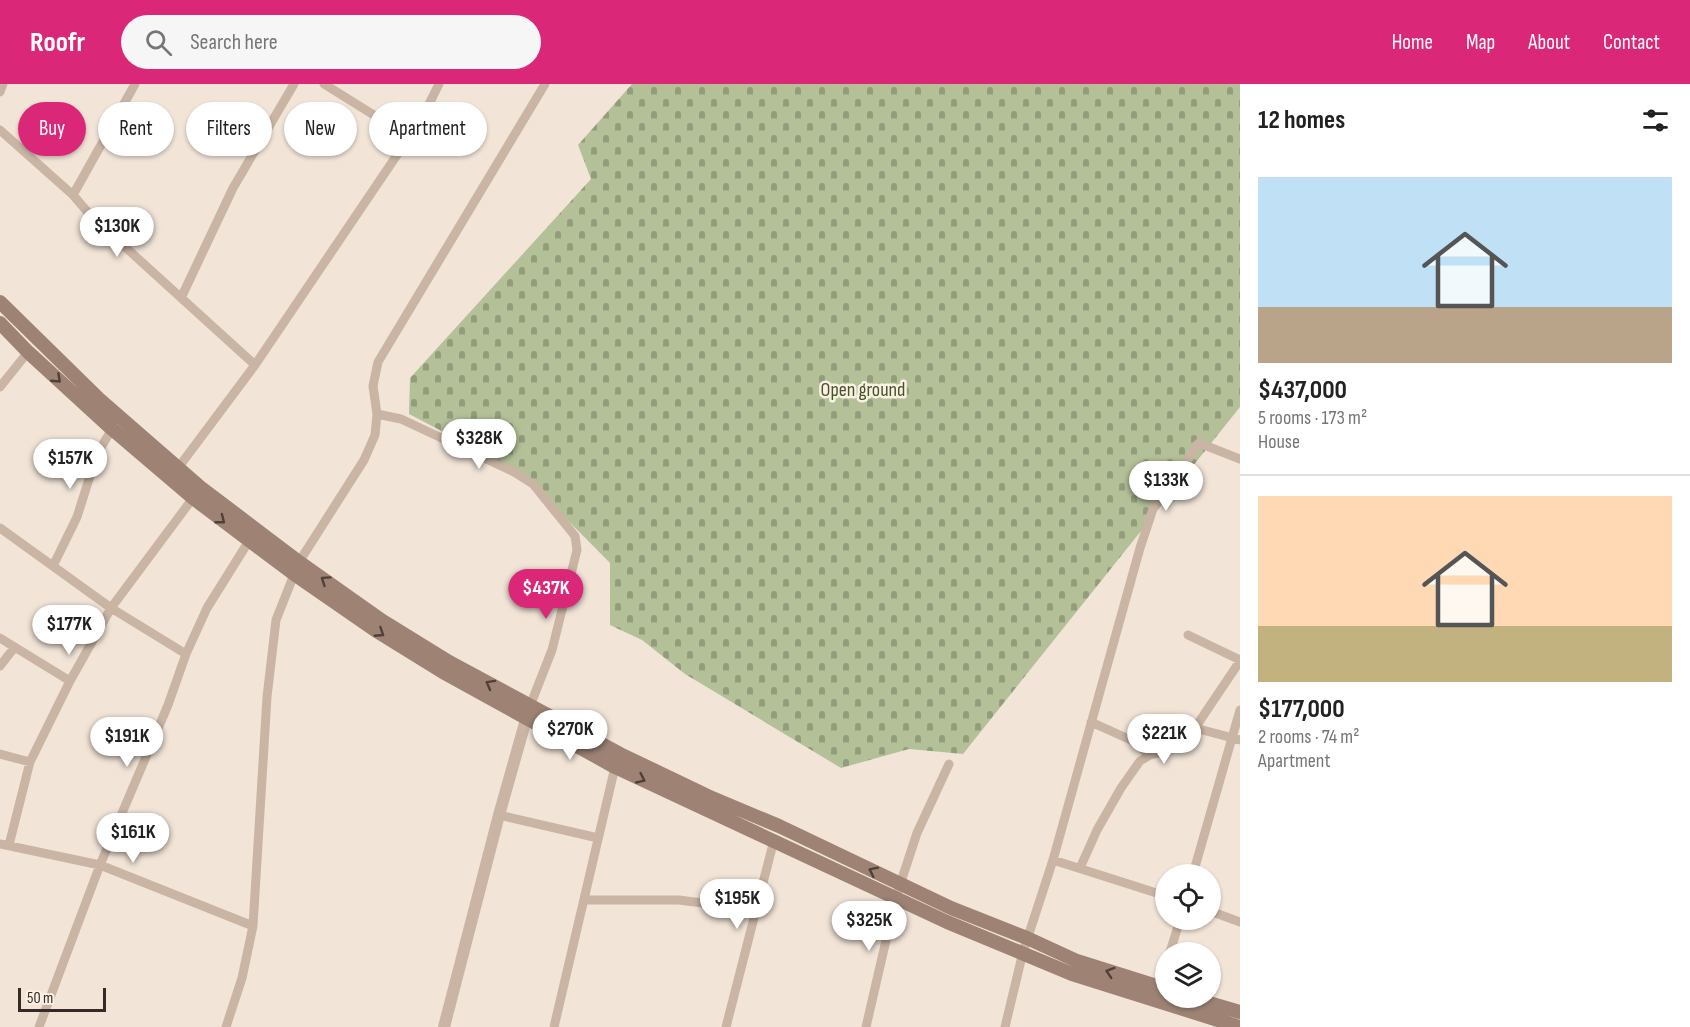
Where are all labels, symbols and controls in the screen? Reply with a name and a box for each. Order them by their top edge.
search box [121,15,541,69]
text: Roofr [30,26,85,59]
icon: search [142,26,175,59]
text: Search here [190,29,278,56]
text: Home [1392,30,1433,55]
text: Map [1466,30,1495,55]
text: About [1528,30,1570,55]
text: Contact [1603,30,1660,55]
chip: Buy [18,102,86,156]
chip: Rent [98,102,174,156]
chip: Filters [186,102,272,156]
chip: New [284,102,357,156]
chip: Apartment [369,102,487,156]
icon: filters [1639,104,1672,137]
text: 12 homes [1258,105,1345,136]
pin: $130K [75,207,159,258]
text: $130K [94,214,140,238]
icon: home [1411,216,1519,324]
one-way arrow [50,372,61,383]
text: $437,000 [1258,375,1347,406]
park label: Open ground [821,378,905,402]
text: 5 rooms · 173 m² [1258,406,1367,430]
pin: $328K [437,419,521,470]
text: $328K [455,426,503,450]
text: House [1258,430,1300,454]
pin: $157K [28,439,112,490]
text: $157K [47,446,93,470]
pin: $133K [1124,461,1208,512]
text: $133K [1143,468,1189,492]
one-way arrow [214,512,225,523]
icon: home [1411,535,1519,643]
pin: $437K [504,569,588,620]
one-way arrow [321,576,332,587]
text: $437K [522,576,570,600]
pin: $177K [27,605,111,656]
text: $177K [46,612,92,636]
one-way arrow [373,625,384,636]
one-way arrow [486,680,496,691]
text: $177,000 [1258,694,1345,725]
pin: $270K [528,710,612,761]
pin: $221K [1122,714,1206,765]
pin: $191K [85,717,169,768]
text: $270K [546,717,594,741]
text: $221K [1141,721,1187,745]
text: $191K [104,724,150,748]
text: 2 rooms · 74 m² [1258,725,1359,749]
text: Apartment [1258,749,1331,773]
one-way arrow [634,772,645,784]
pin: $161K [91,813,175,864]
text: $161K [110,820,156,844]
map controls [1155,864,1221,1008]
button: locate [1155,864,1221,930]
one-way arrow [868,867,879,878]
pin: $195K [695,879,779,930]
text: $195K [714,886,760,910]
pin: $325K [827,901,911,952]
text: $325K [846,908,892,932]
button: layers [1155,942,1221,1008]
one-way arrow [1105,966,1116,979]
scale bar [18,985,106,1012]
text: 50 m [27,989,53,1008]

